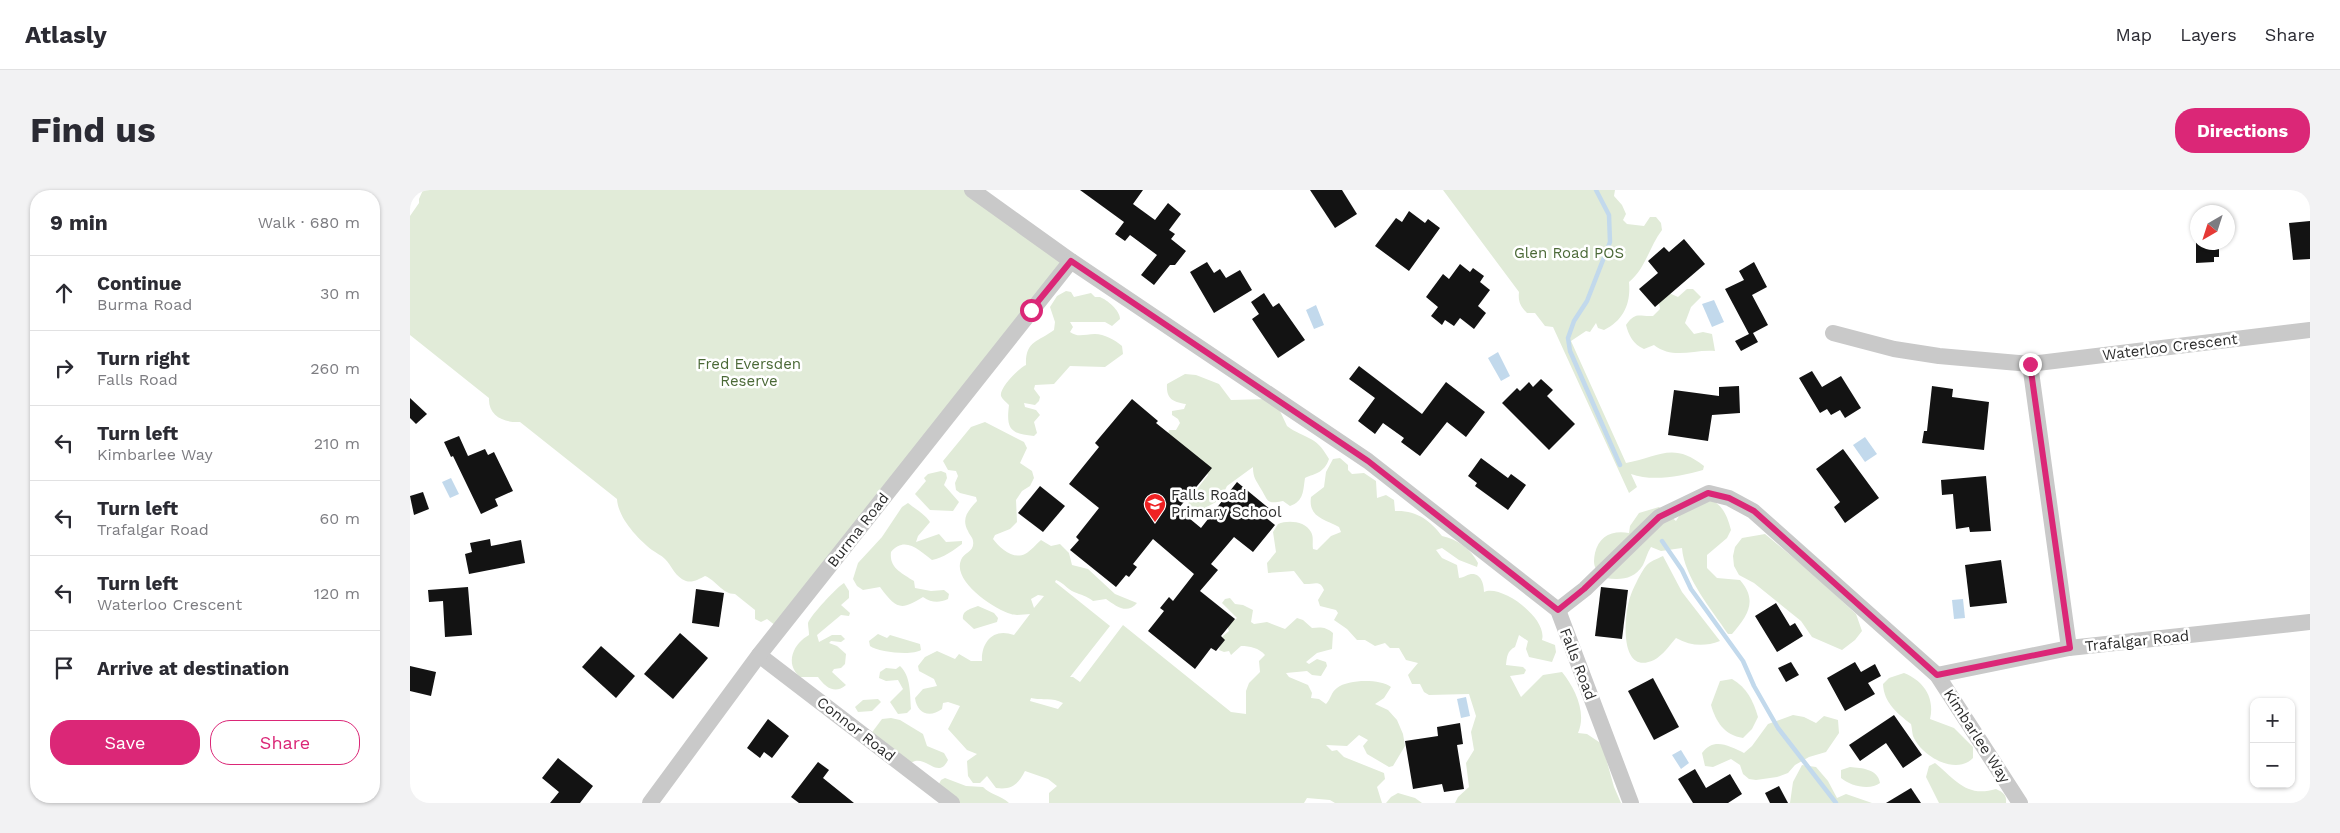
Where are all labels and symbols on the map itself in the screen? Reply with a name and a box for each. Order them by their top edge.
north arrow [2190,205,2235,250]
park label: Glen Road POS [1514,244,1624,262]
route start [1020,299,1043,322]
street label: Waterloo Crescent [2101,330,2239,364]
route end [2019,353,2042,376]
park label: Fred Eversden Reserve [697,355,801,390]
place label: Falls Road Primary School [1171,486,1282,521]
street label: Burma Road [823,489,893,571]
school or university icon: Falls Road Primary School [1143,492,1167,523]
street label: Falls Road [1556,625,1600,703]
street label: Trafalgar Road [2084,627,2190,655]
street label: Kimbarlee Way [1940,686,2014,787]
street label: Connor Road [813,693,899,765]

